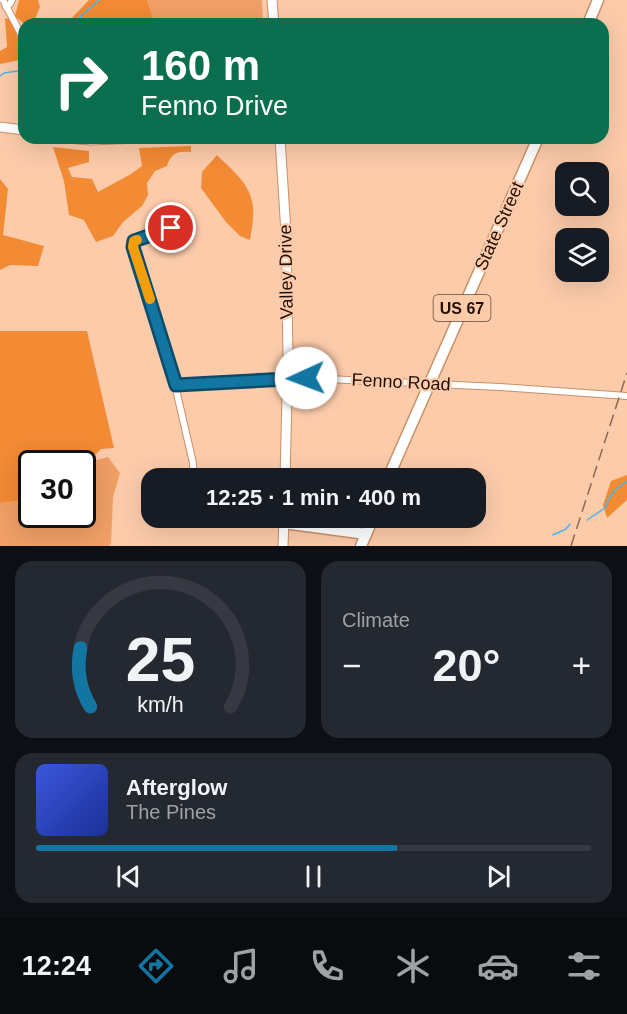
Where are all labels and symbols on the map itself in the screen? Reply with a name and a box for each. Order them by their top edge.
street label: State Street [471,179,527,273]
pin [145,202,196,253]
street label: Valley Drive [275,224,297,320]
road number: US 67 [434,295,490,321]
position arrow [274,346,338,410]
street label: Fenno Road [351,369,451,395]
speed limit sign: 30 [18,450,96,528]

